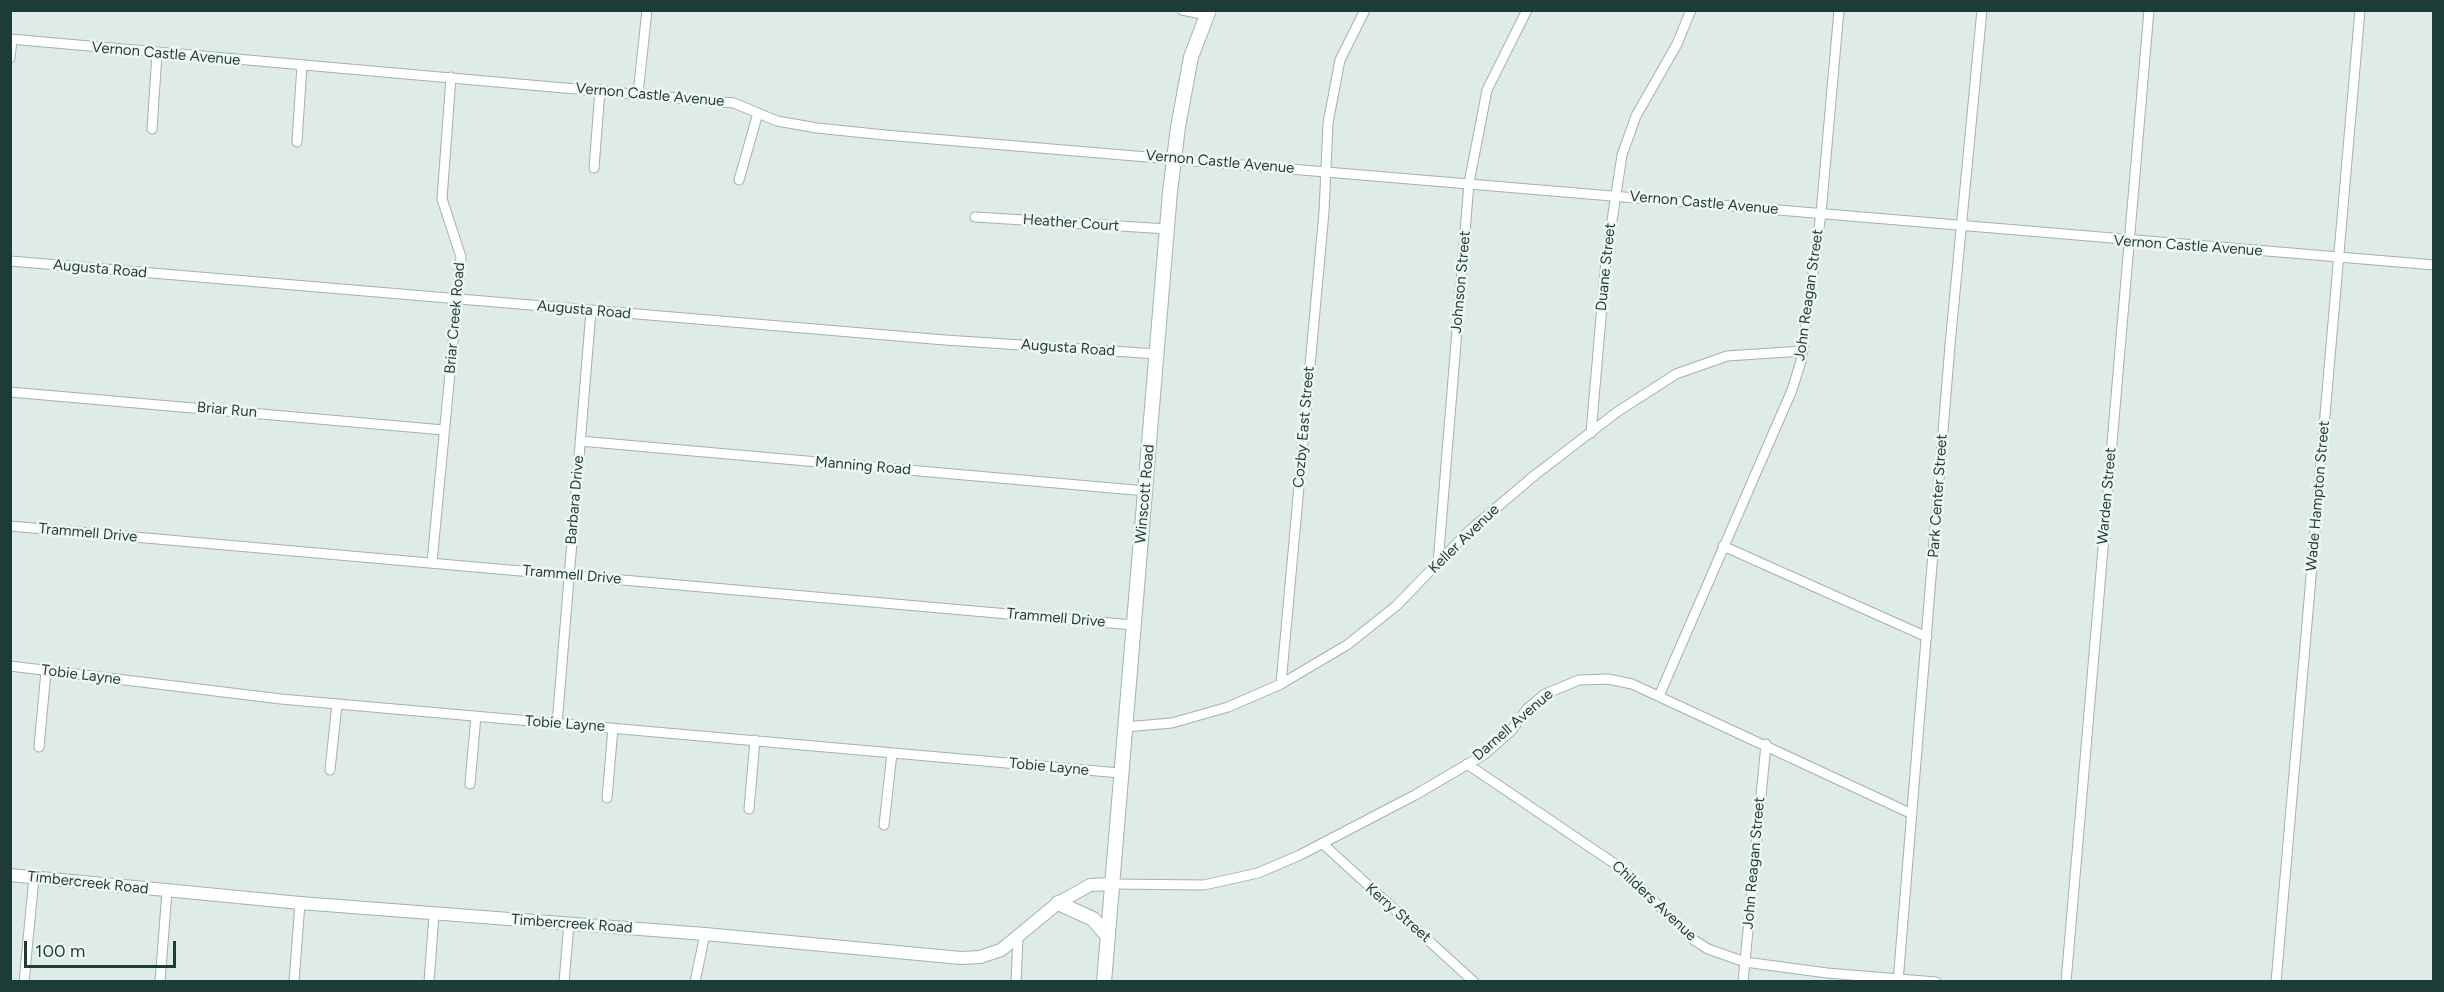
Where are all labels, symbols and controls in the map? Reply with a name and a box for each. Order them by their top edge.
street label: Vernon Castle Avenue [91,39,241,69]
street label: Vernon Castle Avenue [575,80,725,110]
street label: Vernon Castle Avenue [1145,147,1295,177]
street label: Vernon Castle Avenue [1629,188,1779,218]
street label: Heather Court [1022,211,1120,235]
street label: Duane Street [1592,222,1620,312]
street label: John Reagan Street [1791,228,1827,362]
street label: Johnson Street [1448,230,1474,334]
street label: Vernon Castle Avenue [2113,232,2263,260]
street label: Augusta Road [52,256,148,282]
street label: Briar Creek Road [441,261,469,375]
street label: Augusta Road [536,297,632,323]
street label: Augusta Road [1020,336,1116,360]
street label: Cozby East Street [1290,365,1318,489]
street label: Briar Run [196,398,258,422]
street label: Wade Hampton Street [2302,420,2334,572]
street label: Park Center Street [1925,433,1951,559]
street label: Winscott Road [1132,444,1158,544]
street label: Warden Street [2094,447,2120,545]
street label: Manning Road [814,453,912,479]
street label: Barbara Drive [562,455,588,545]
street label: Keller Avenue [1425,501,1503,577]
street label: Trammell Drive [38,520,138,546]
street label: Trammell Drive [522,562,622,588]
street label: Trammell Drive [1006,605,1106,631]
street label: Tobie Layne [40,661,122,689]
street label: Darnell Avenue [1469,685,1557,765]
street label: Tobie Layne [524,712,606,736]
street label: Tobie Layne [1008,755,1090,779]
street label: John Reagan Street [1739,796,1769,930]
street label: Childers Avenue [1608,857,1700,945]
street label: Timbercreek Road [27,868,149,898]
street label: Kerry Street [1362,880,1434,946]
street label: Timbercreek Road [511,911,633,937]
scale bar [27,929,178,967]
text: 100 m [35,940,85,962]

